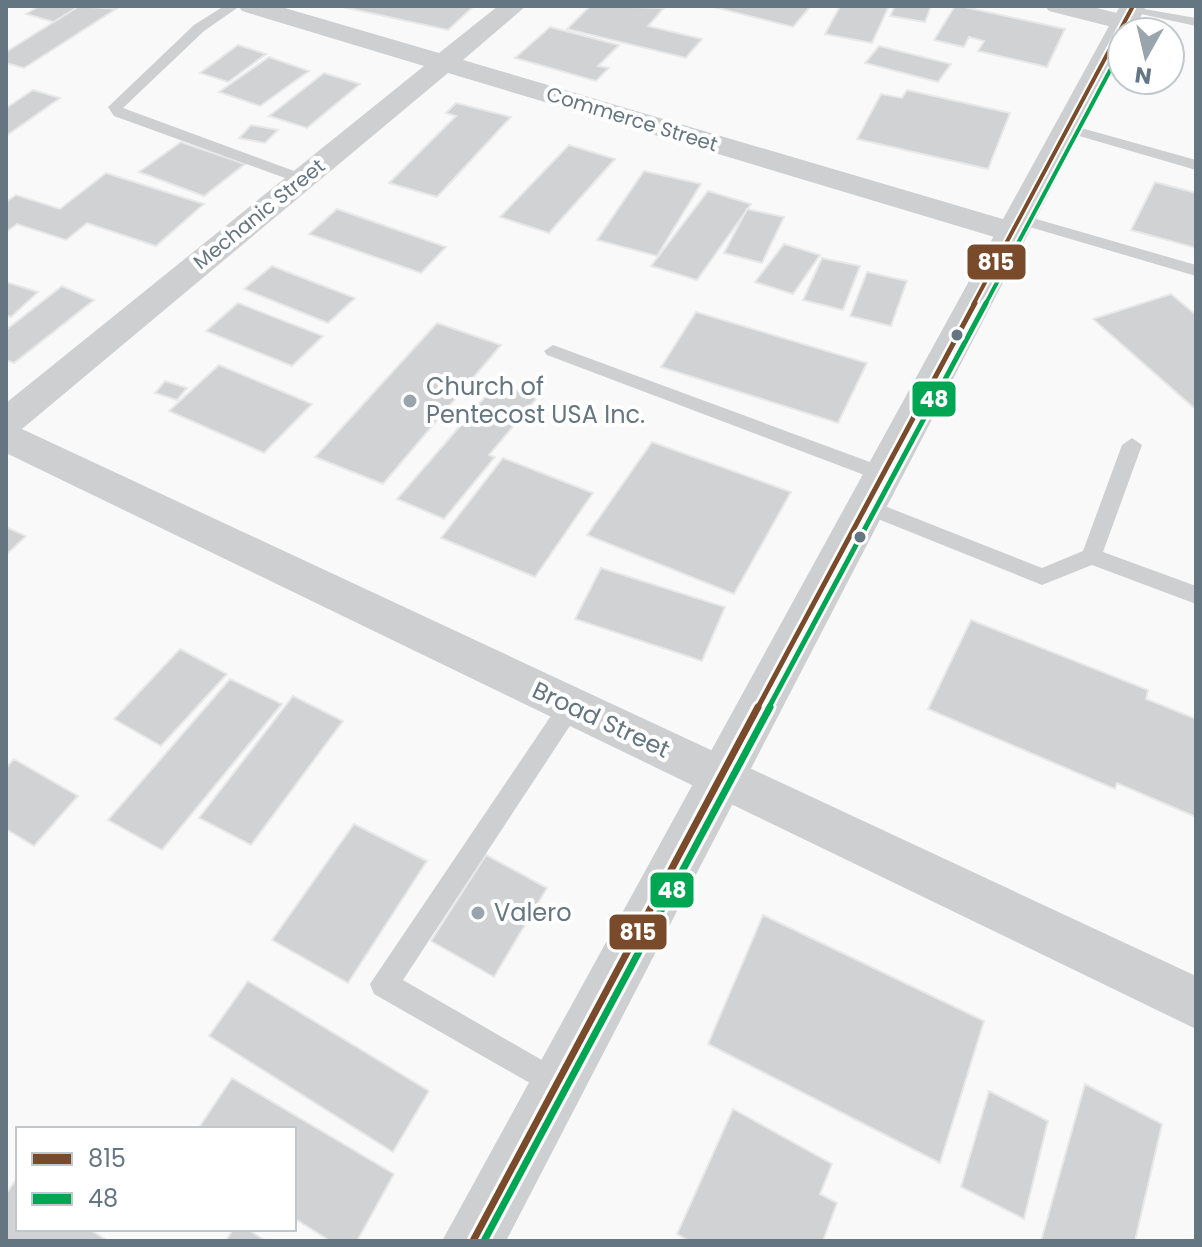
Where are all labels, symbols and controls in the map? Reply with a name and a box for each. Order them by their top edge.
north arrow [1106,16,1186,96]
text: N [1133,59,1154,92]
street label: Commerce Street [543,80,721,158]
street label: Mechanic Street [187,152,331,276]
line badge: 815 [966,243,1027,281]
text: 815 [978,247,1014,278]
unlabelled marker [949,327,965,343]
place label: Church of Pentecost USA Inc. [426,370,645,431]
line badge: 48 [911,380,957,418]
text: 48 [919,384,949,415]
marker: Church of Pentecost USA Inc. [401,392,419,410]
unlabelled marker [852,529,868,545]
street label: Broad Street [527,673,675,766]
line badge: 48 [649,871,695,909]
text: 48 [657,875,687,906]
place label: Valero [494,896,572,929]
marker: Valero [469,904,487,922]
line badge: 815 [608,913,668,951]
text: 815 [620,917,656,948]
legend [16,1127,296,1231]
text: 815 [88,1142,126,1175]
text: 48 [88,1182,118,1215]

